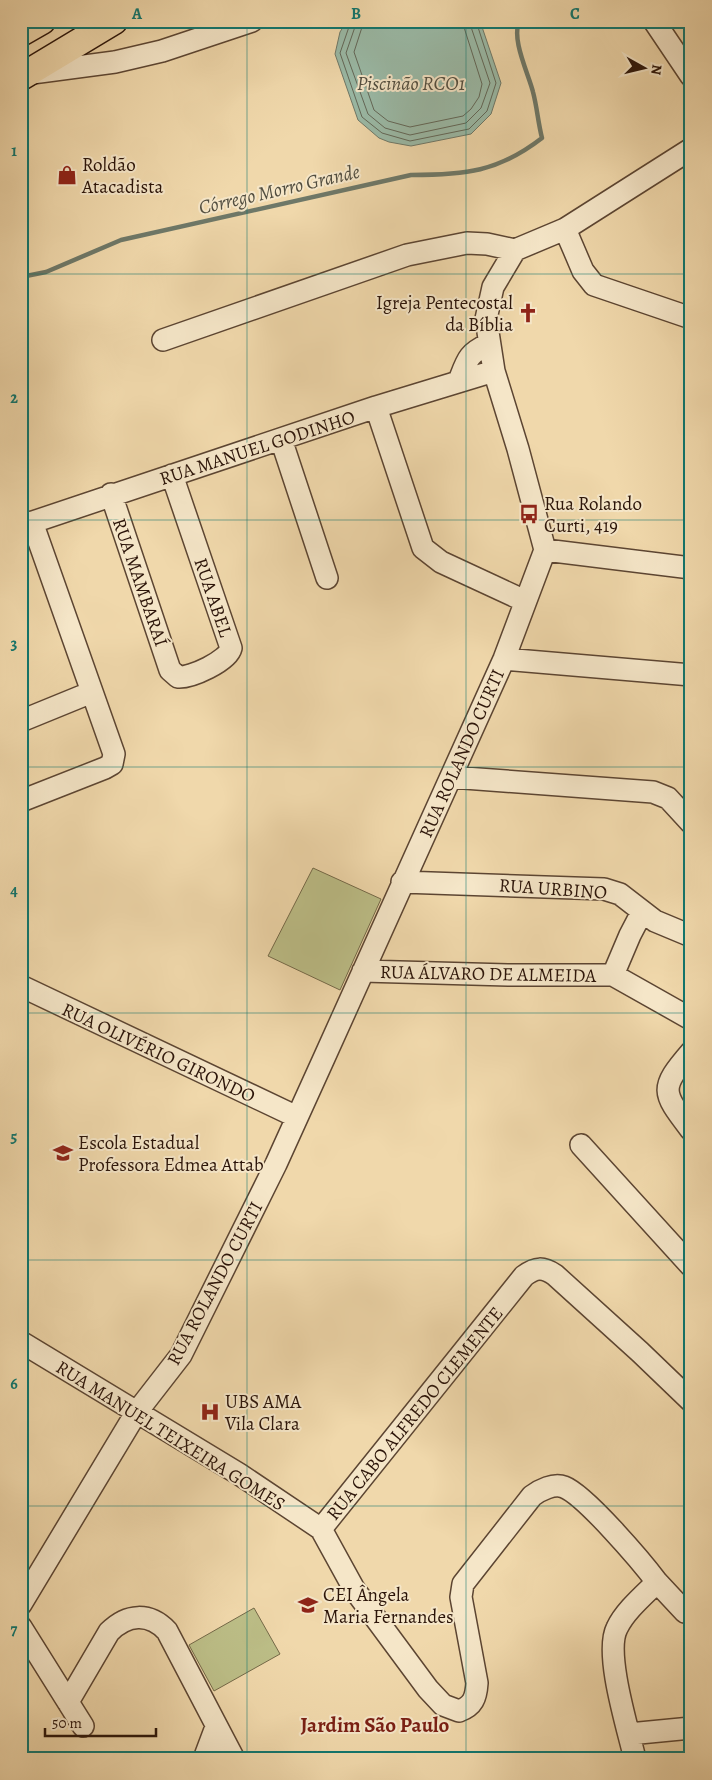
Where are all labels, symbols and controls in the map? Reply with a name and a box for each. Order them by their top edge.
text: A [131,3,143,25]
text: B [351,3,361,25]
text: C [570,3,580,25]
north arrow [620,42,670,92]
text: N [646,63,666,76]
water label: Piscinão RCO1 [357,70,465,97]
text: 1 [11,140,17,162]
place label: Roldão Atacadista [81,152,163,200]
water label: Córrego Morro Grande [196,158,362,221]
shop icon: Roldão Atacadista [56,164,78,186]
place label: Igreja Pentecostal da Bíblia [376,290,513,338]
church icon: Igreja Pentecostal da Bíblia [517,302,539,324]
text: 2 [10,387,18,409]
street label: RUA MANUEL GODINHO [156,404,359,492]
place label: Rua Rolando Curti, 419 [544,491,642,539]
bus stop icon: Rua Rolando Curti, 419 [518,503,540,525]
street label: RUA MAMBARAÍ [106,515,174,650]
street label: RUA ABEL [187,554,239,641]
text: 3 [11,633,18,655]
street label: RUA ROLANDO CURTI [413,665,511,842]
street label: RUA URBINO [498,872,608,906]
text: 4 [10,880,18,902]
street label: RUA ÁLVARO DE ALMEIDA [379,959,597,989]
street label: RUA OLIVÉRIO GIRONDO [58,997,259,1109]
text: 5 [11,1126,18,1148]
place label: Escola Estadual Professora Edmea Attab [78,1130,264,1178]
school or university icon: Escola Estadual Professora Edmea Attab [52,1142,74,1164]
street label: RUA ROLANDO CURTI [161,1197,269,1370]
street label: RUA CABO ALFREDO CLEMENTE [320,1301,509,1526]
street label: RUA MANUEL TEIXEIRA GOMES [51,1354,290,1517]
text: 6 [10,1373,18,1395]
place label: UBS AMA Vila Clara [224,1389,302,1437]
hospital icon: UBS AMA Vila Clara [199,1401,221,1423]
place label: CEI Ângela Maria Fernandes [323,1582,454,1630]
school or university icon: CEI Ângela Maria Fernandes [297,1594,319,1616]
text: 7 [11,1619,18,1641]
scale bar [45,1705,156,1737]
district label: Jardim São Paulo [301,1711,450,1739]
text: 50 m [52,1713,82,1733]

